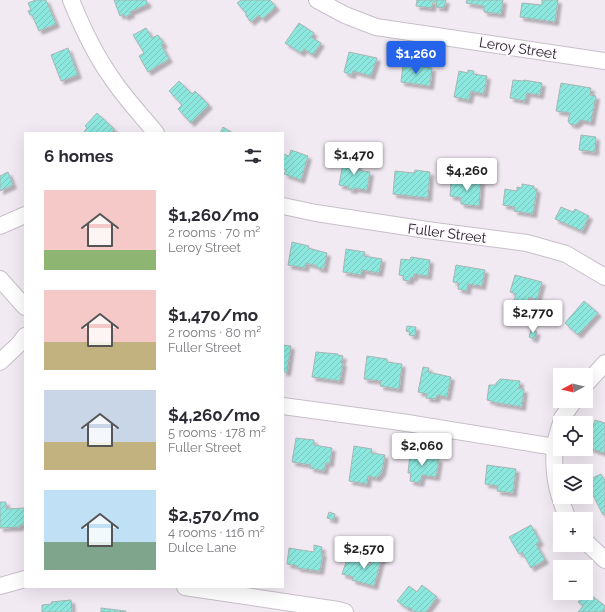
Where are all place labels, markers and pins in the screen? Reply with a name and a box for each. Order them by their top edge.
pin: $1,260 [383,41,449,75]
pin: $1,470 [321,142,387,176]
pin: $4,260 [434,158,500,192]
pin: $2,770 [500,300,566,334]
pin: $2,060 [389,433,455,467]
pin: $2,570 [331,536,397,570]

